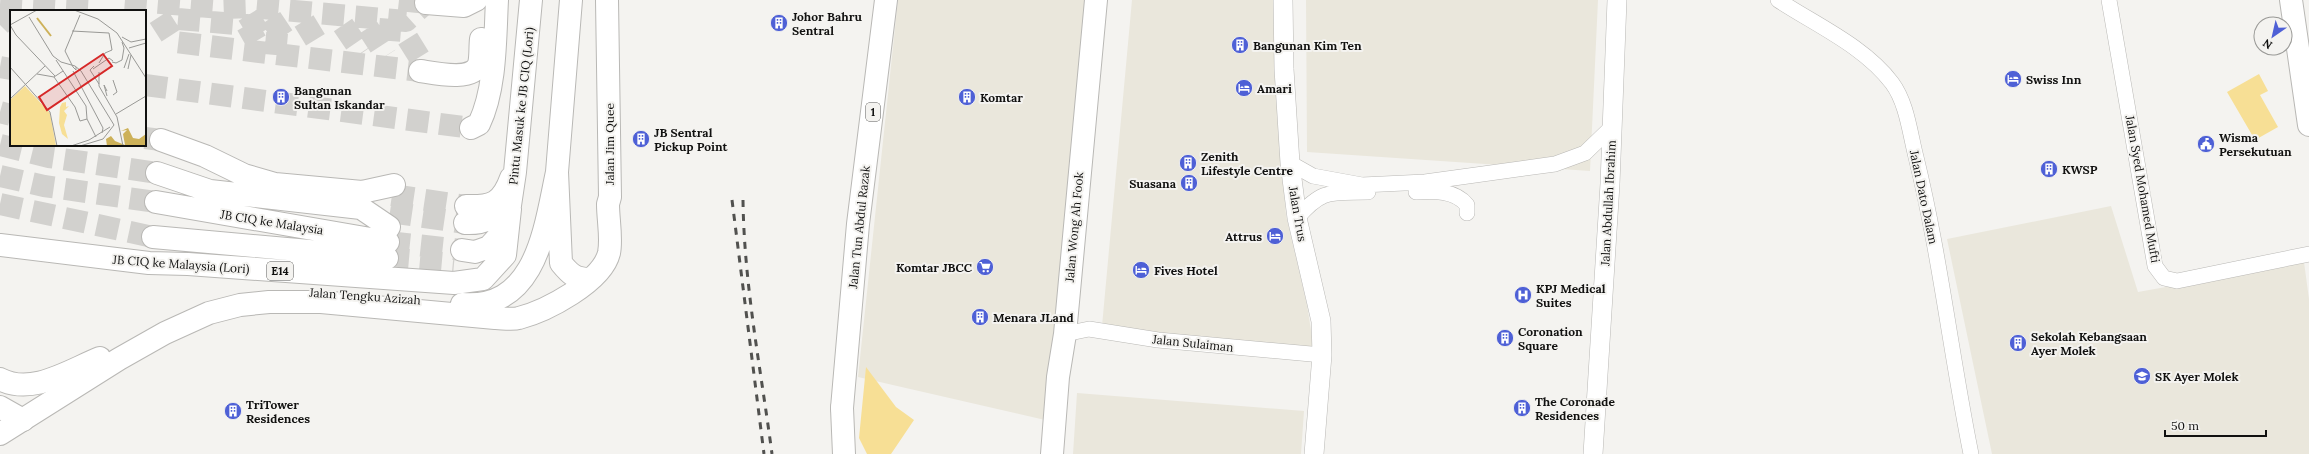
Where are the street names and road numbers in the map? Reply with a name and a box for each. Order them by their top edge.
street label: Pintu Masuk ke JB CIQ (Lori) [505,26,538,186]
street label: Jalan Jim Quee [602,103,617,186]
road number: 1 [866,103,880,121]
street label: Jalan Syed Mohamed Mufti [2122,113,2163,264]
street label: Jalan Abdullah Ibrahim [1597,139,1619,267]
street label: Jalan Dato Dalam [1907,148,1941,246]
street label: Jalan Tun Abdul Razak [845,164,873,290]
street label: Jalan Wong Ah Fook [1062,171,1086,284]
street label: Jalan Trus [1286,184,1310,243]
street label: JB CIQ ke Malaysia [218,206,325,238]
street label: JB CIQ ke Malaysia (Lori) [111,252,250,277]
road number: E14 [267,262,293,280]
street label: Jalan Tengku Azizah [308,285,421,307]
street label: Jalan Sulaiman [1151,331,1234,355]

